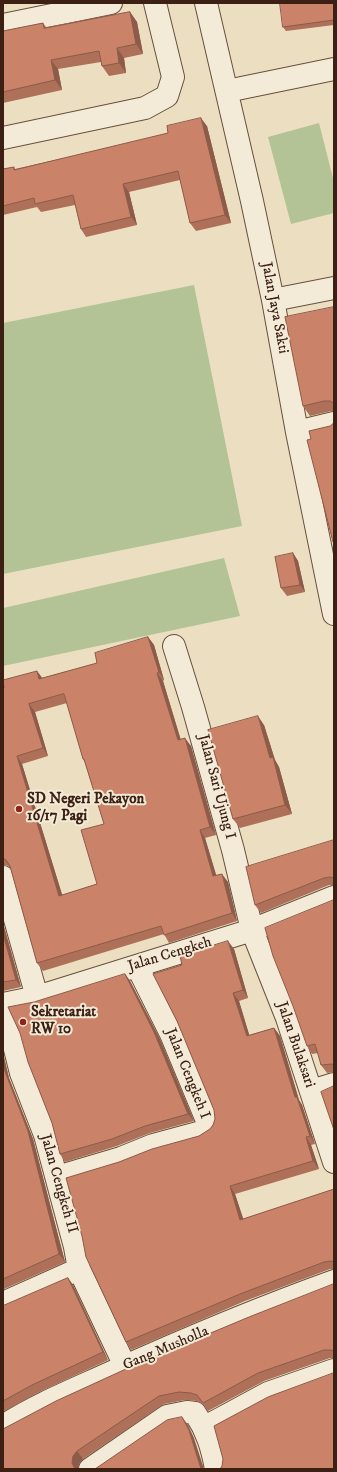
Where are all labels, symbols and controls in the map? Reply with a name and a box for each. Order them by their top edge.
street label: Jalan Jaya Sakti [256,261,292,355]
street label: Jalan Sari Ujung I [193,733,239,841]
place label: SD Negeri Pekayon 16/17 Pagi [27,791,144,826]
marker: SD Negeri Pekayon 16/17 Pagi [14,804,24,814]
street label: Jalan Cengkeh [126,934,214,976]
street label: Jalan Bulaksari [272,1000,318,1090]
place label: Sekretariat RW 10 [31,1004,96,1039]
marker: Sekretariat RW 10 [18,1017,28,1027]
street label: Jalan Cengkeh I [161,1026,213,1122]
street label: Jalan Cengkeh II [35,1132,81,1236]
street label: Gang Musholla [120,1323,212,1375]

